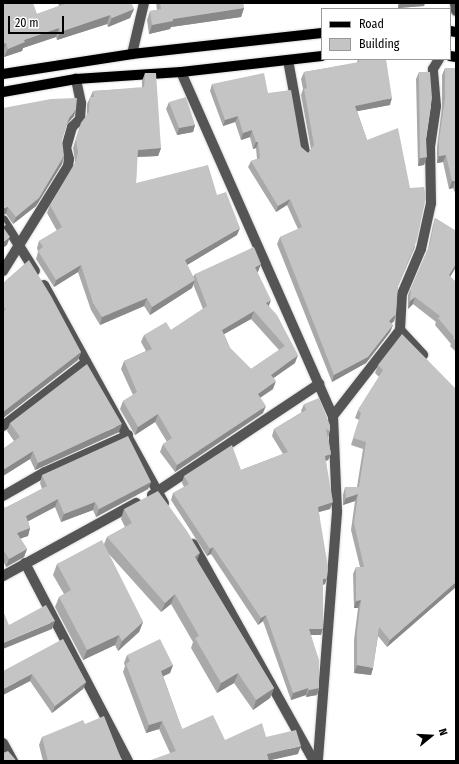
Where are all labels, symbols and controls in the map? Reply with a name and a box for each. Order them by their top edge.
scale bar [10,8,66,34]
legend [321,8,451,60]
text: 20 m [15,16,39,30]
text: Road [359,17,384,31]
text: Building [359,37,399,51]
north arrow [411,716,451,756]
text: N [436,727,450,737]

